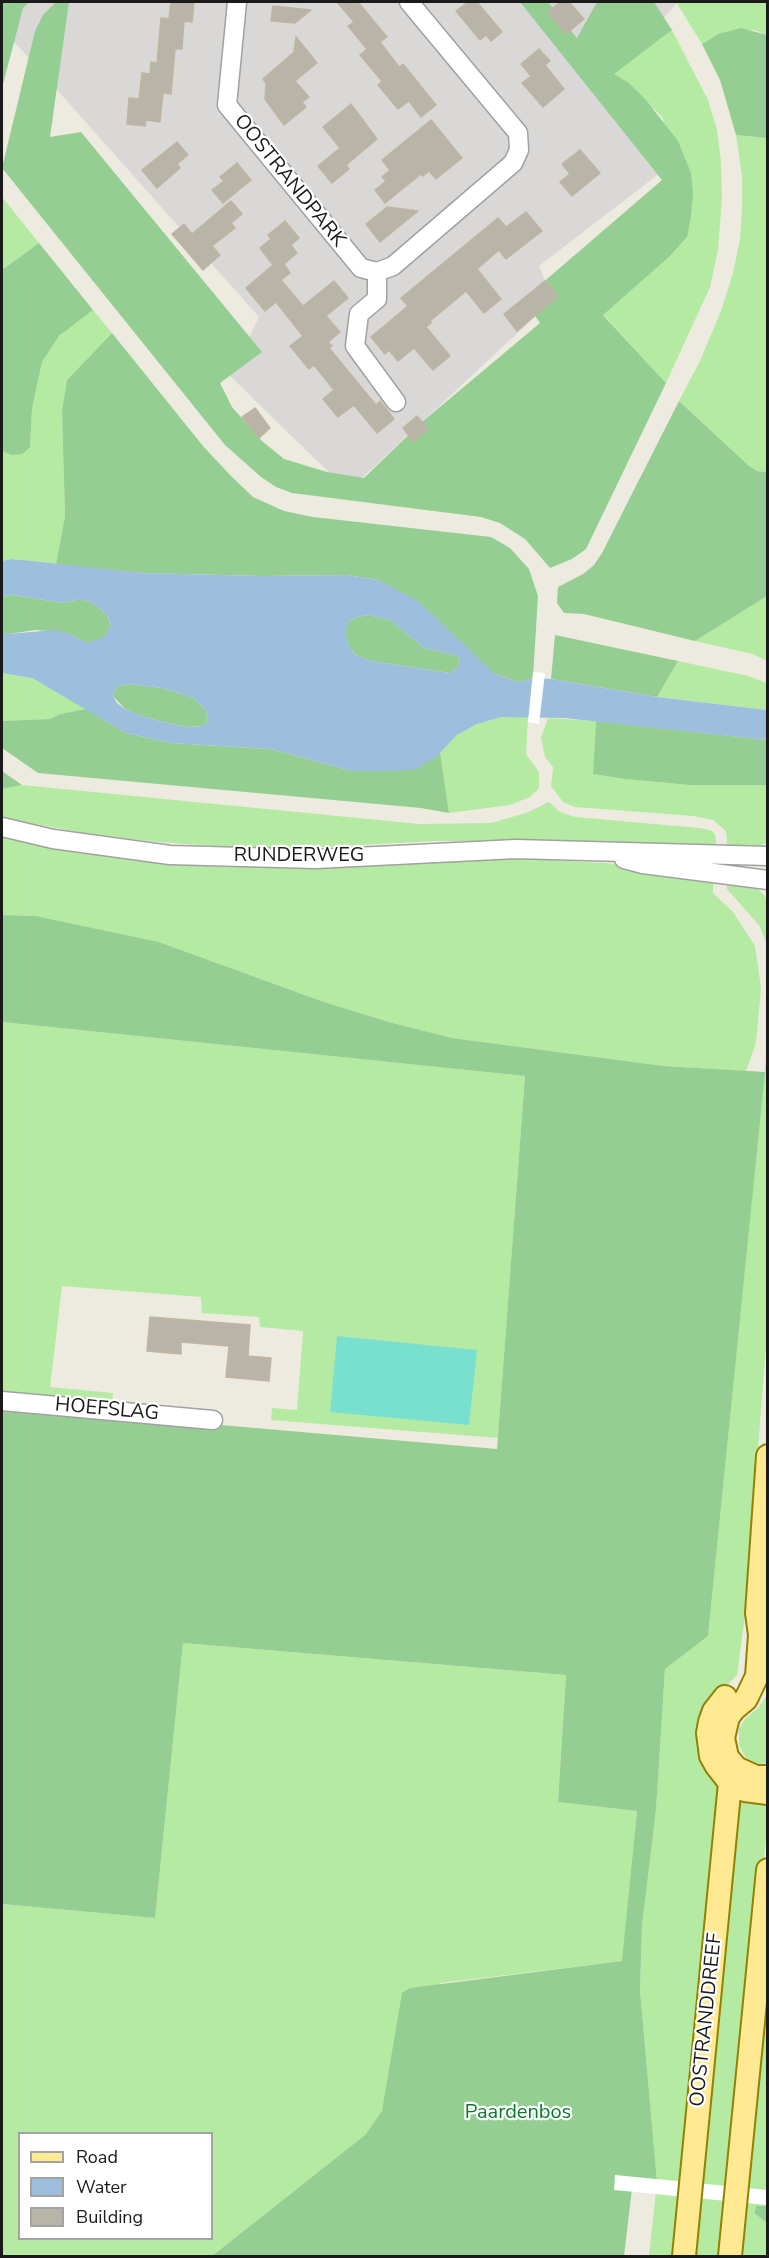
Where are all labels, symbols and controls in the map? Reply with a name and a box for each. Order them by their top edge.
street label: OOSTRANDPARK [228,110,350,252]
street label: RUNDERWEG [234,844,364,868]
street label: HOEFSLAG [54,1393,160,1427]
street label: OOSTRANDDREEF [686,1932,728,2108]
park label: Paardenbos [465,2101,571,2125]
legend [18,2132,213,2240]
text: Road [76,2145,118,2169]
text: Water [76,2175,127,2199]
text: Building [76,2205,143,2229]

